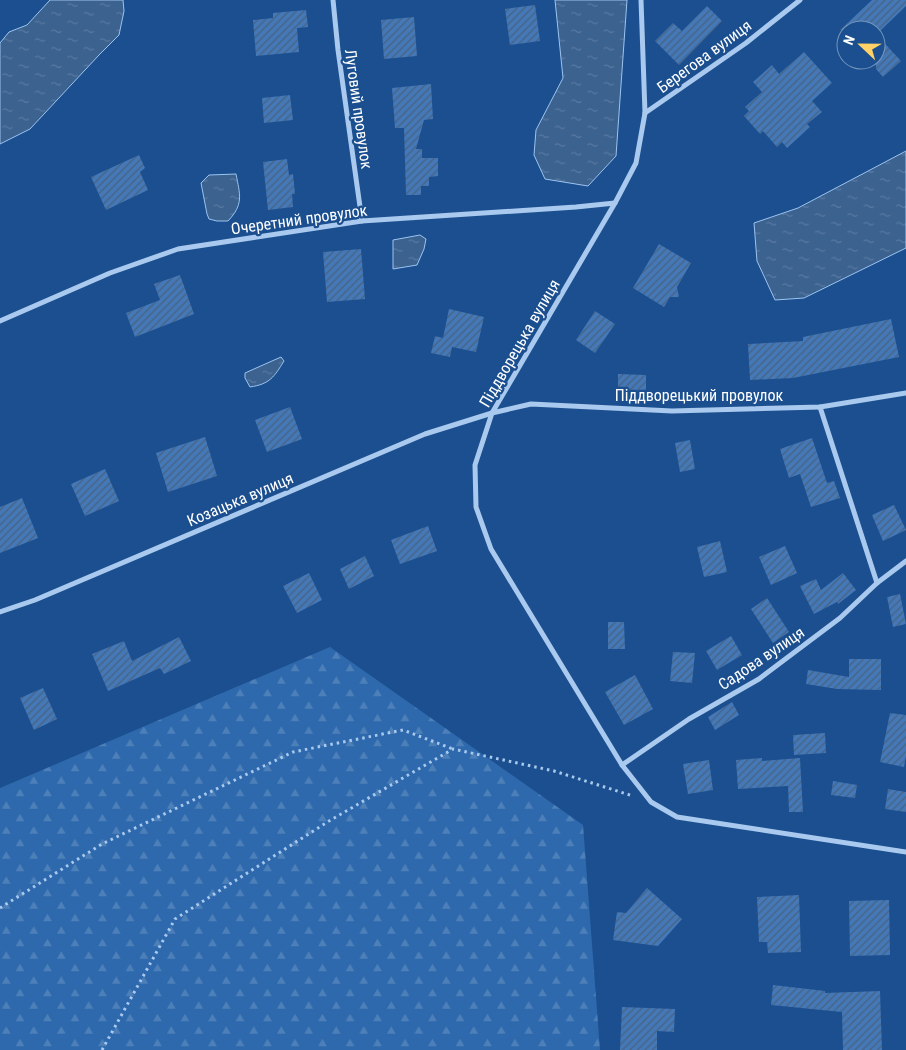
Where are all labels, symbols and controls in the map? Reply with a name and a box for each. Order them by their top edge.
street label: Берегова вулиця [654,16,755,97]
north arrow [836,20,886,70]
text: N [840,33,858,47]
street label: Луговий провулок [341,48,376,170]
street label: Очеретний провулок [230,200,369,238]
street label: Піддворецька вулиця [475,276,564,410]
street label: Піддворецький провулок [615,386,783,405]
street label: Козацька вулиця [184,469,296,530]
street label: Садова вулиця [715,623,808,694]

